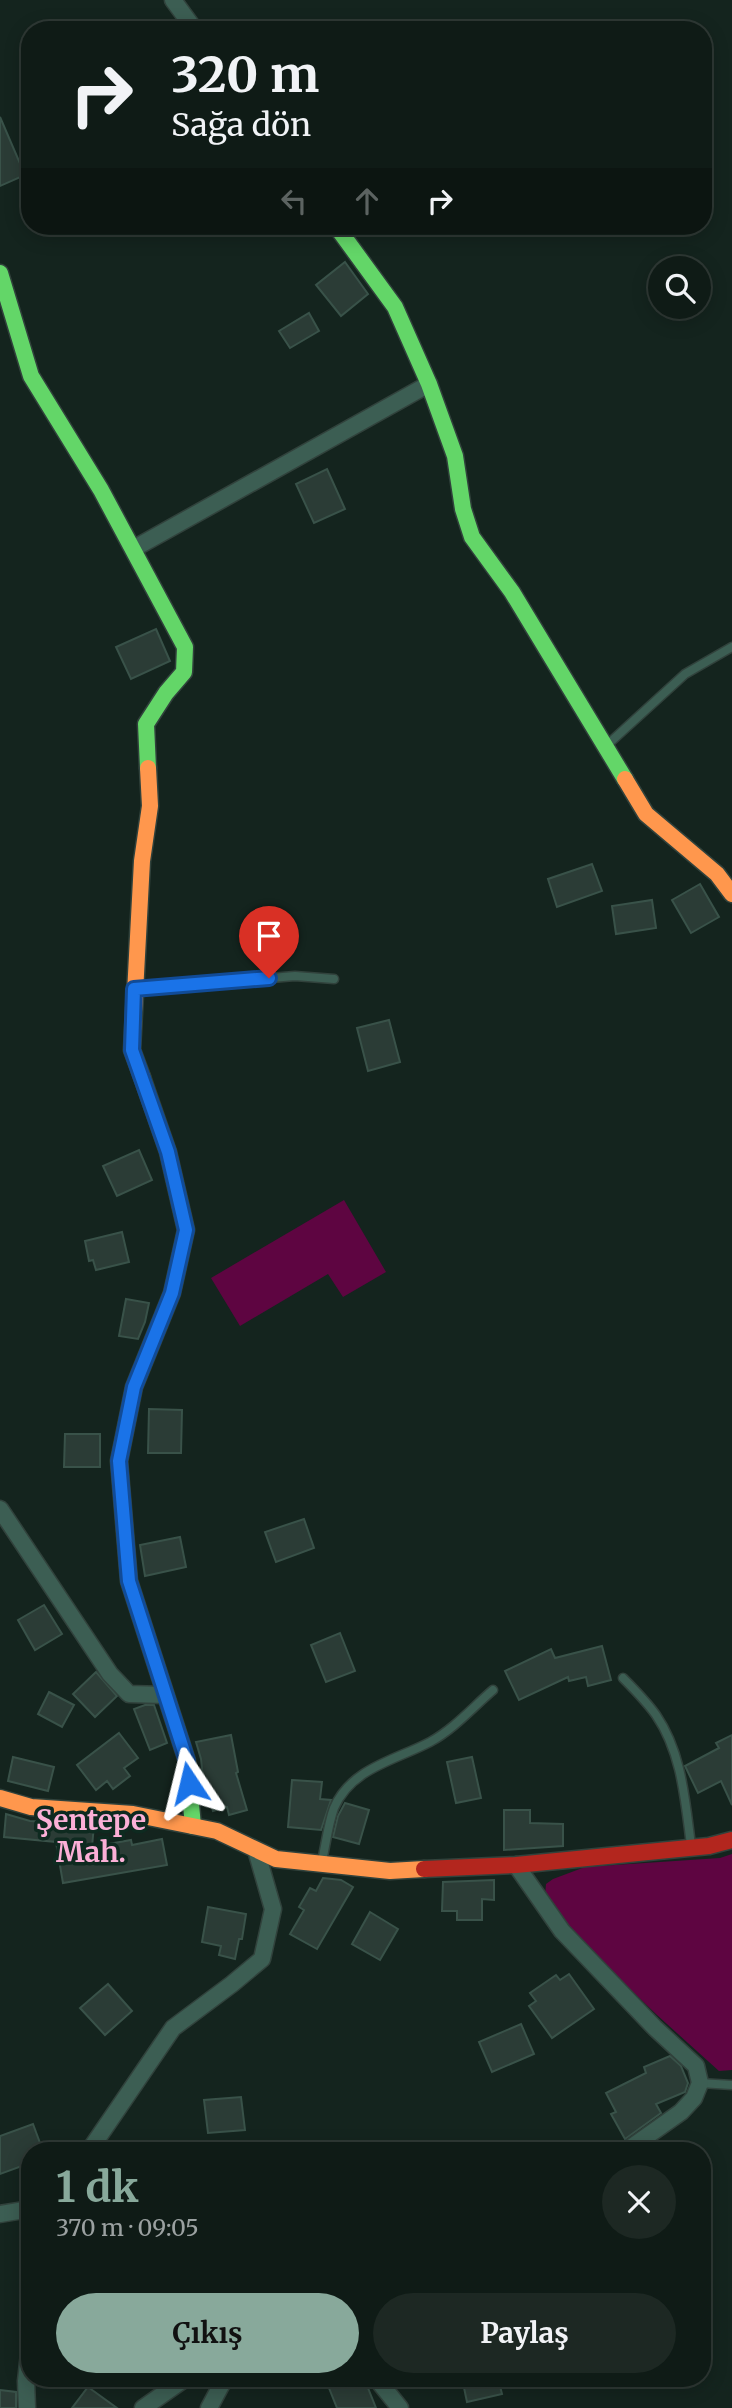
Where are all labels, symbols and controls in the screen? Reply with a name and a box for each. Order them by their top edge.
text: 320 m [171,44,319,105]
icon: right [56,49,147,140]
text: Sağa dön [171,105,311,145]
icon: left [275,182,313,220]
icon: ahead [348,182,386,220]
icon: right [421,182,459,220]
map controls [648,256,711,319]
button: search [648,256,711,319]
pin [239,906,299,978]
icon: arrive [250,917,288,955]
position arrow [152,1746,226,1820]
district label: Şentepe Mah. [36,1802,146,1870]
text: 1 dk [56,2161,138,2213]
button: close [602,2165,676,2239]
text: 370 m · 09:05 [56,2213,199,2242]
button: Çıkış [56,2293,359,2373]
button: Paylaş [373,2293,676,2373]

